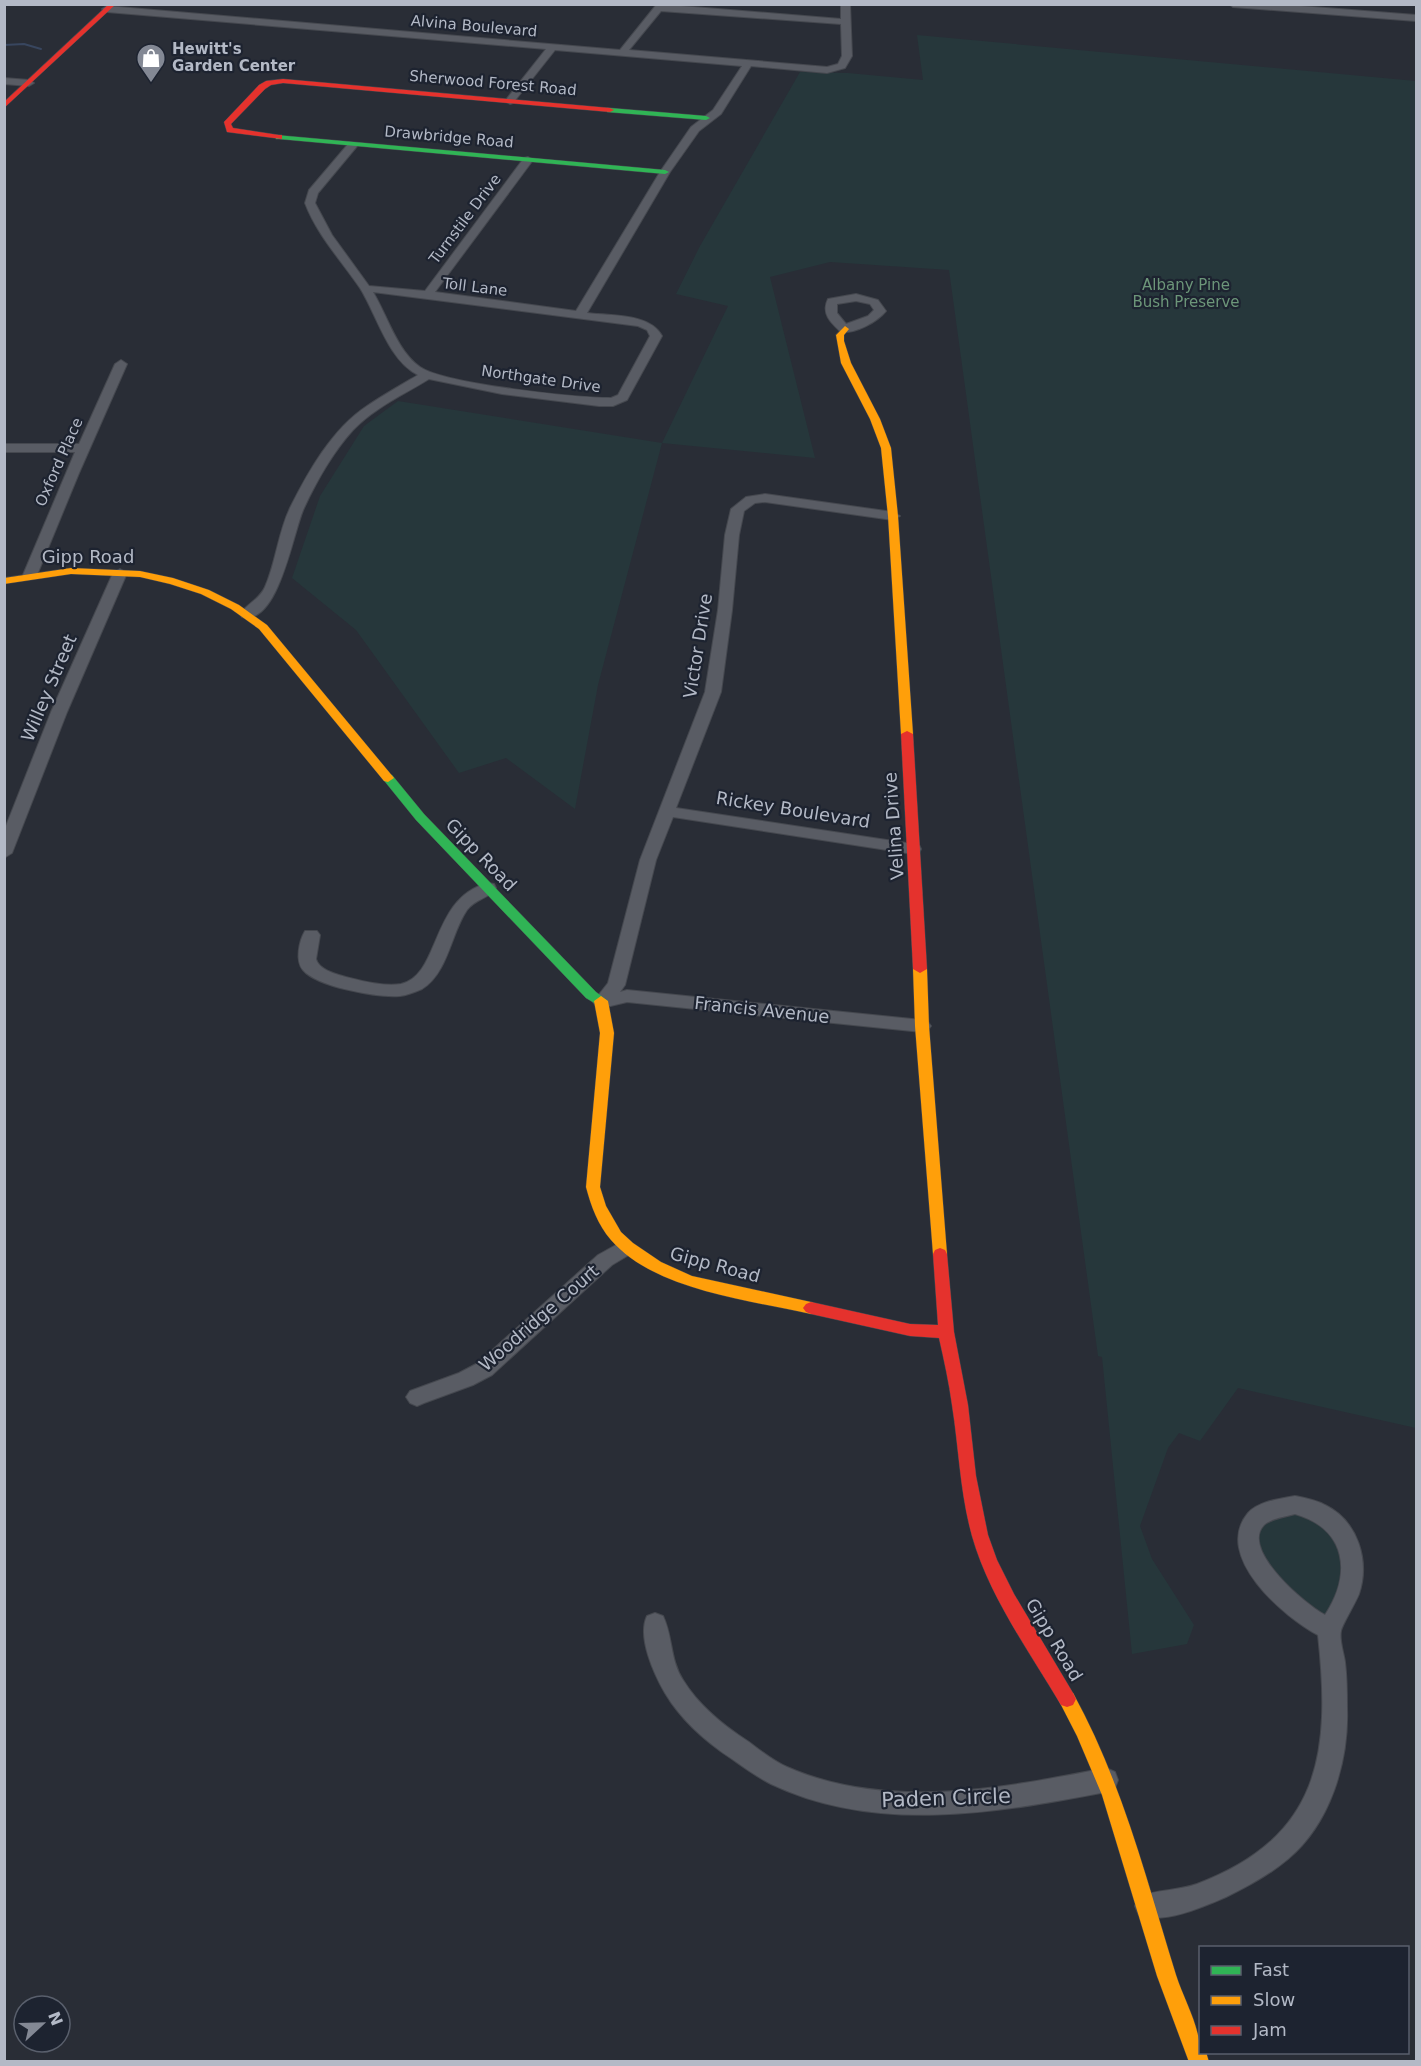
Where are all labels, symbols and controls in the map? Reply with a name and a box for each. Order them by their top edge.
street label: Alvina Boulevard [410,12,538,40]
place label: Hewitt's Garden Center [172,40,296,75]
shop icon: Hewitt's Garden Center [135,42,167,84]
street label: Sherwood Forest Road [409,67,577,99]
street label: Drawbridge Road [384,122,514,152]
street label: Turnstile Drive [425,171,505,268]
street label: Toll Lane [441,274,508,300]
park label: Albany Pine Bush Preserve [1132,276,1240,311]
street label: Northgate Drive [480,362,602,396]
street label: Oxford Place [31,415,87,509]
street label: Gipp Road [42,546,134,567]
street label: Victor Drive [679,592,716,700]
street label: Willey Street [16,631,81,745]
street label: Velina Drive [879,771,908,881]
street label: Rickey Boulevard [715,787,872,832]
street label: Gipp Road [442,814,521,895]
street label: Francis Avenue [693,992,831,1027]
street label: Gipp Road [668,1242,763,1287]
street label: Woodridge Court [475,1260,603,1375]
street label: Gipp Road [1022,1595,1087,1685]
street label: Paden Circle [881,1784,1011,1812]
legend [1199,1946,1409,2054]
text: Fast [1253,1959,1289,1980]
text: Slow [1253,1989,1295,2010]
north arrow [12,1994,72,2054]
text: N [44,2009,67,2028]
text: Jam [1252,2019,1287,2040]

